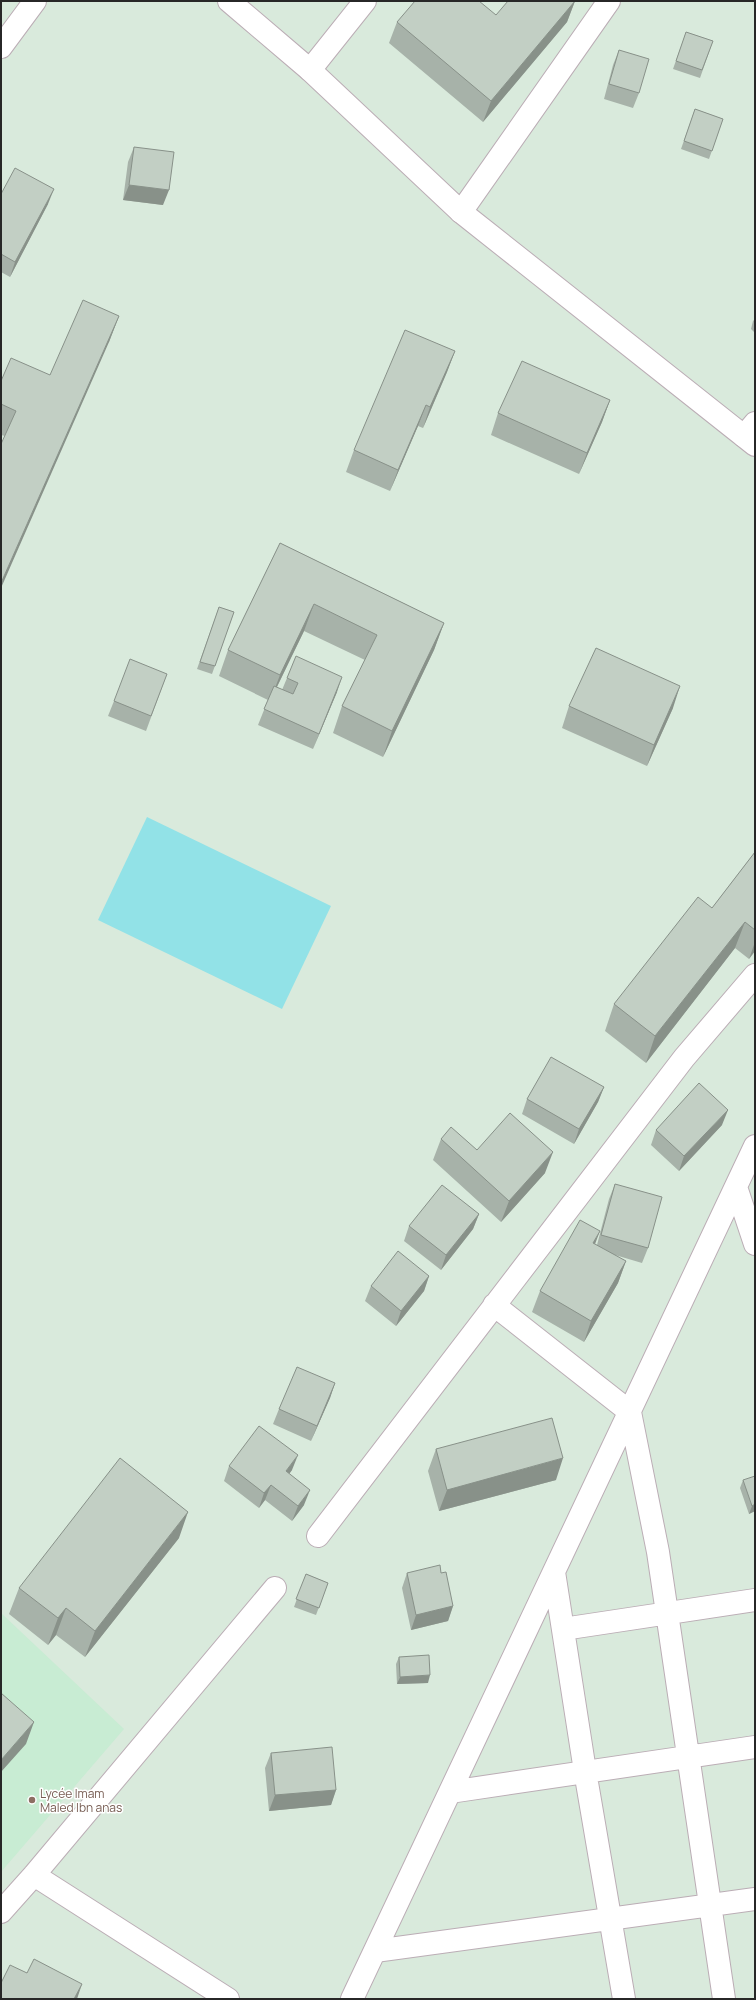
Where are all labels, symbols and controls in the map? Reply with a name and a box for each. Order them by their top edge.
place label: Lycée Imam Maled Ibn anas [40,1785,122,1816]
marker: Lycée Imam Maled Ibn anas [27,1795,37,1805]

